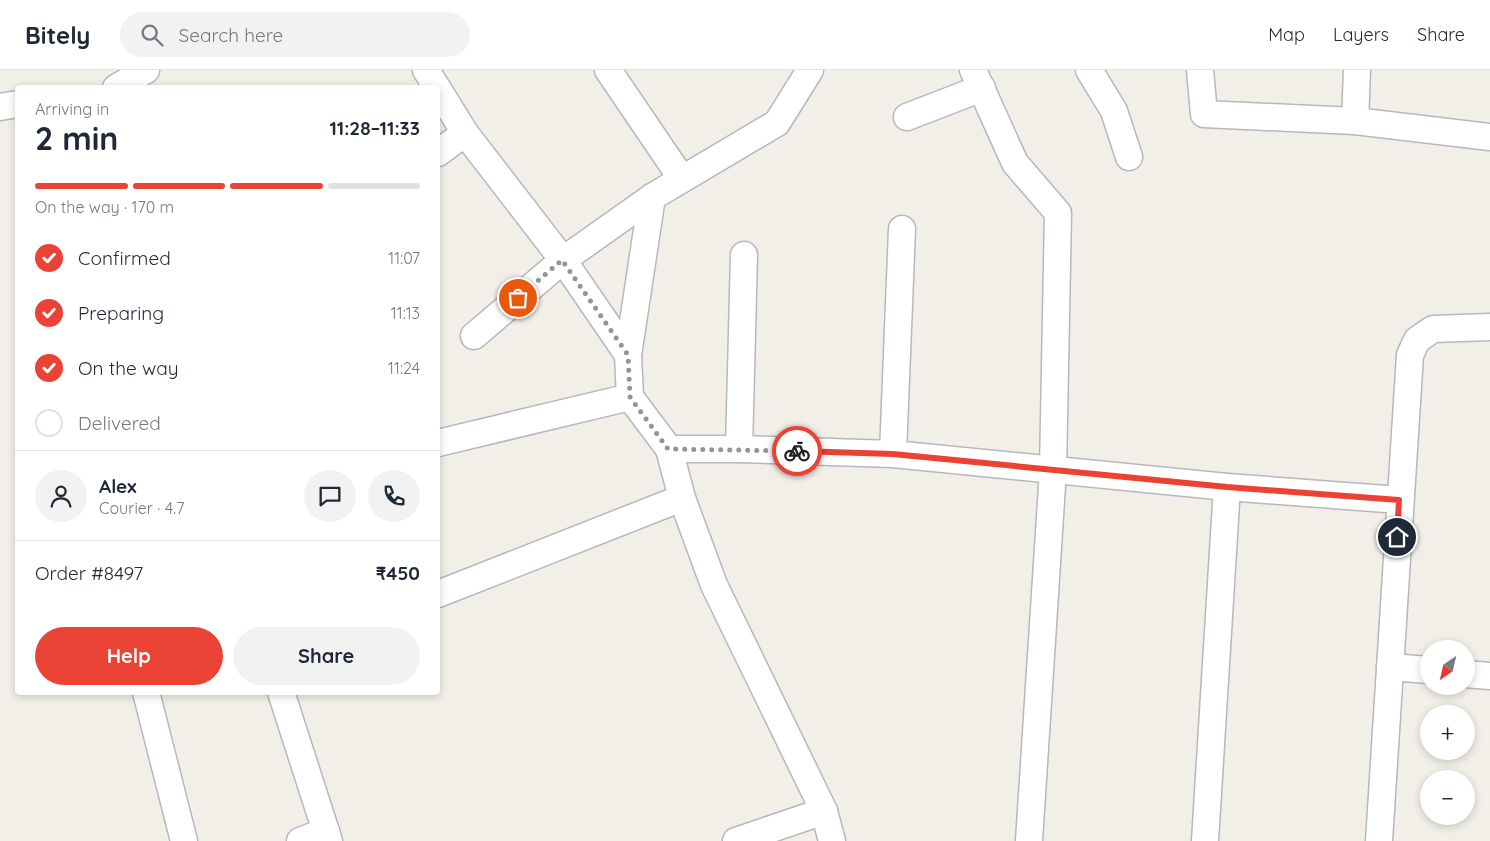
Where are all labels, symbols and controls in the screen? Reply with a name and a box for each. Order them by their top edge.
search box [120,12,470,57]
text: Bitely [25,20,90,50]
icon: search [138,21,166,49]
text: Search here [178,23,283,47]
text: Map [1268,23,1305,46]
text: Layers [1333,23,1389,46]
text: Share [1417,23,1465,46]
text: Arriving in [35,99,109,119]
text: 11:28–11:33 [329,116,420,140]
text: 2 min [35,118,118,158]
text: On the way · 170 m [35,197,174,217]
icon: check [35,244,63,272]
text: Confirmed [78,246,171,270]
text: 11:07 [388,248,420,268]
pin [497,277,539,319]
icon: bag [504,284,532,312]
icon: check [35,299,63,327]
text: Preparing [78,301,164,325]
text: 11:13 [391,303,420,323]
icon: check [35,354,63,382]
text: On the way [78,356,179,380]
text: 11:24 [388,358,420,378]
text: Delivered [78,411,161,435]
courier [772,426,822,476]
icon: bike [783,437,811,465]
button: person [35,470,87,522]
button: chat [304,470,356,522]
button: phone [368,470,420,522]
text: Alex [99,474,137,498]
text: Courier · 4.7 [99,498,184,518]
pin [1376,516,1418,558]
icon: home [1383,523,1411,551]
text: Order #8497 [35,561,143,585]
text: ₹450 [376,561,420,585]
button: Help [35,627,223,685]
button: Share [233,627,420,685]
north arrow [1420,640,1475,695]
map controls [1420,640,1475,825]
button: + [1420,705,1475,760]
button: − [1420,770,1475,825]

